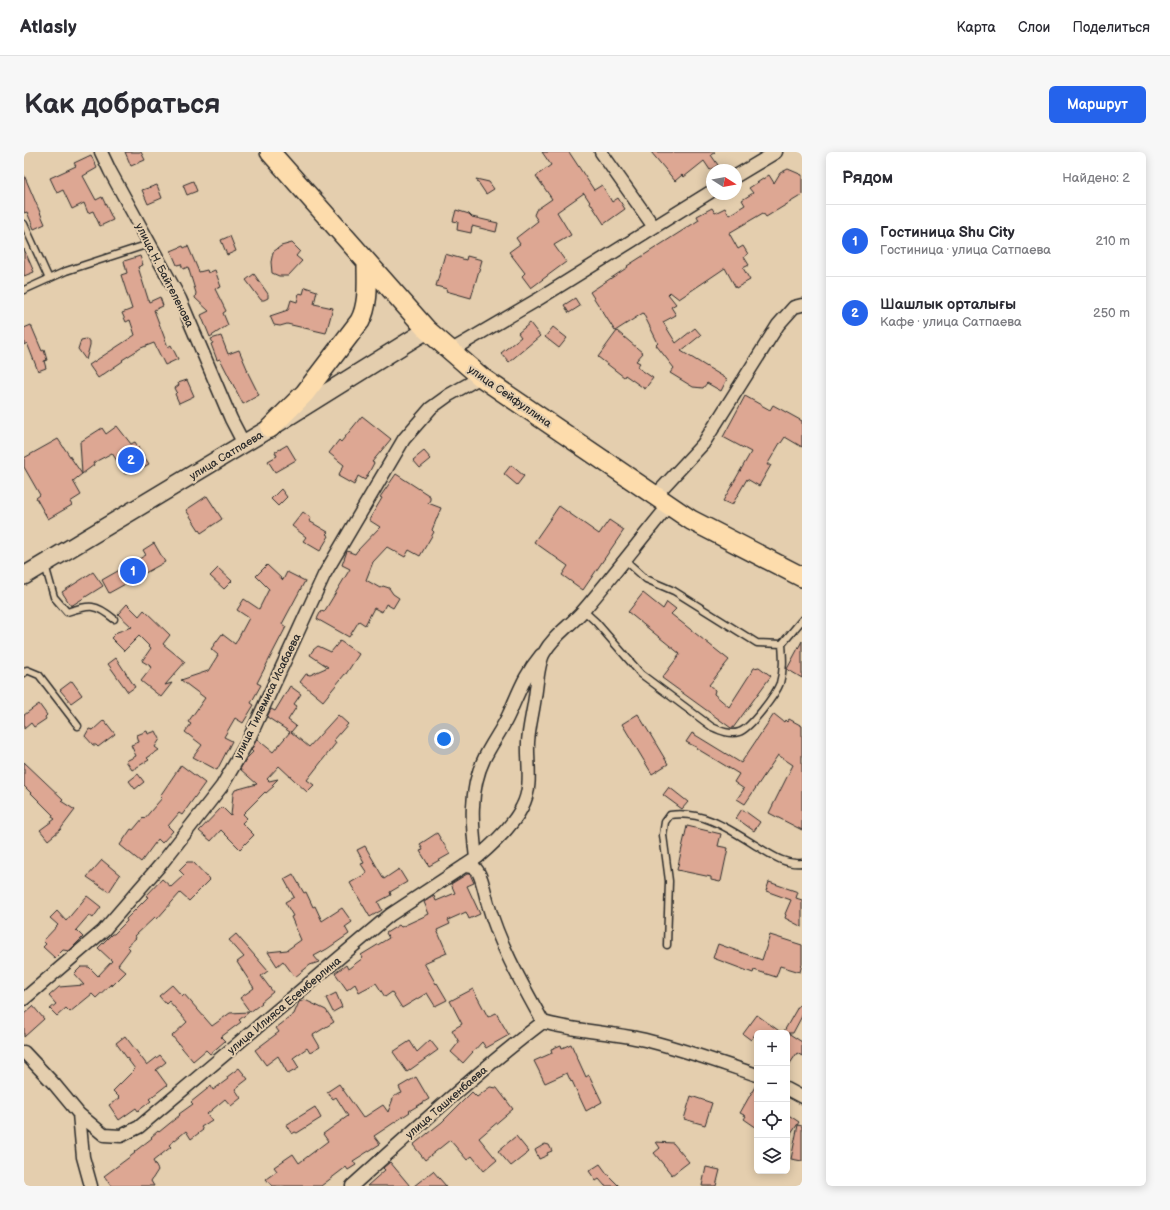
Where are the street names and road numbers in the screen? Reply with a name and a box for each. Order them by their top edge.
street label: улица Н. Байтеленова [133,221,197,330]
street label: улица Сейфуллина [465,363,554,430]
street label: улица Сатпаева [187,428,266,483]
street label: улица Тилемиса Исабаева [231,631,304,761]
street label: улица Илияса Есемберлина [225,954,344,1057]
street label: улица Ташкенбаева [403,1063,490,1141]

